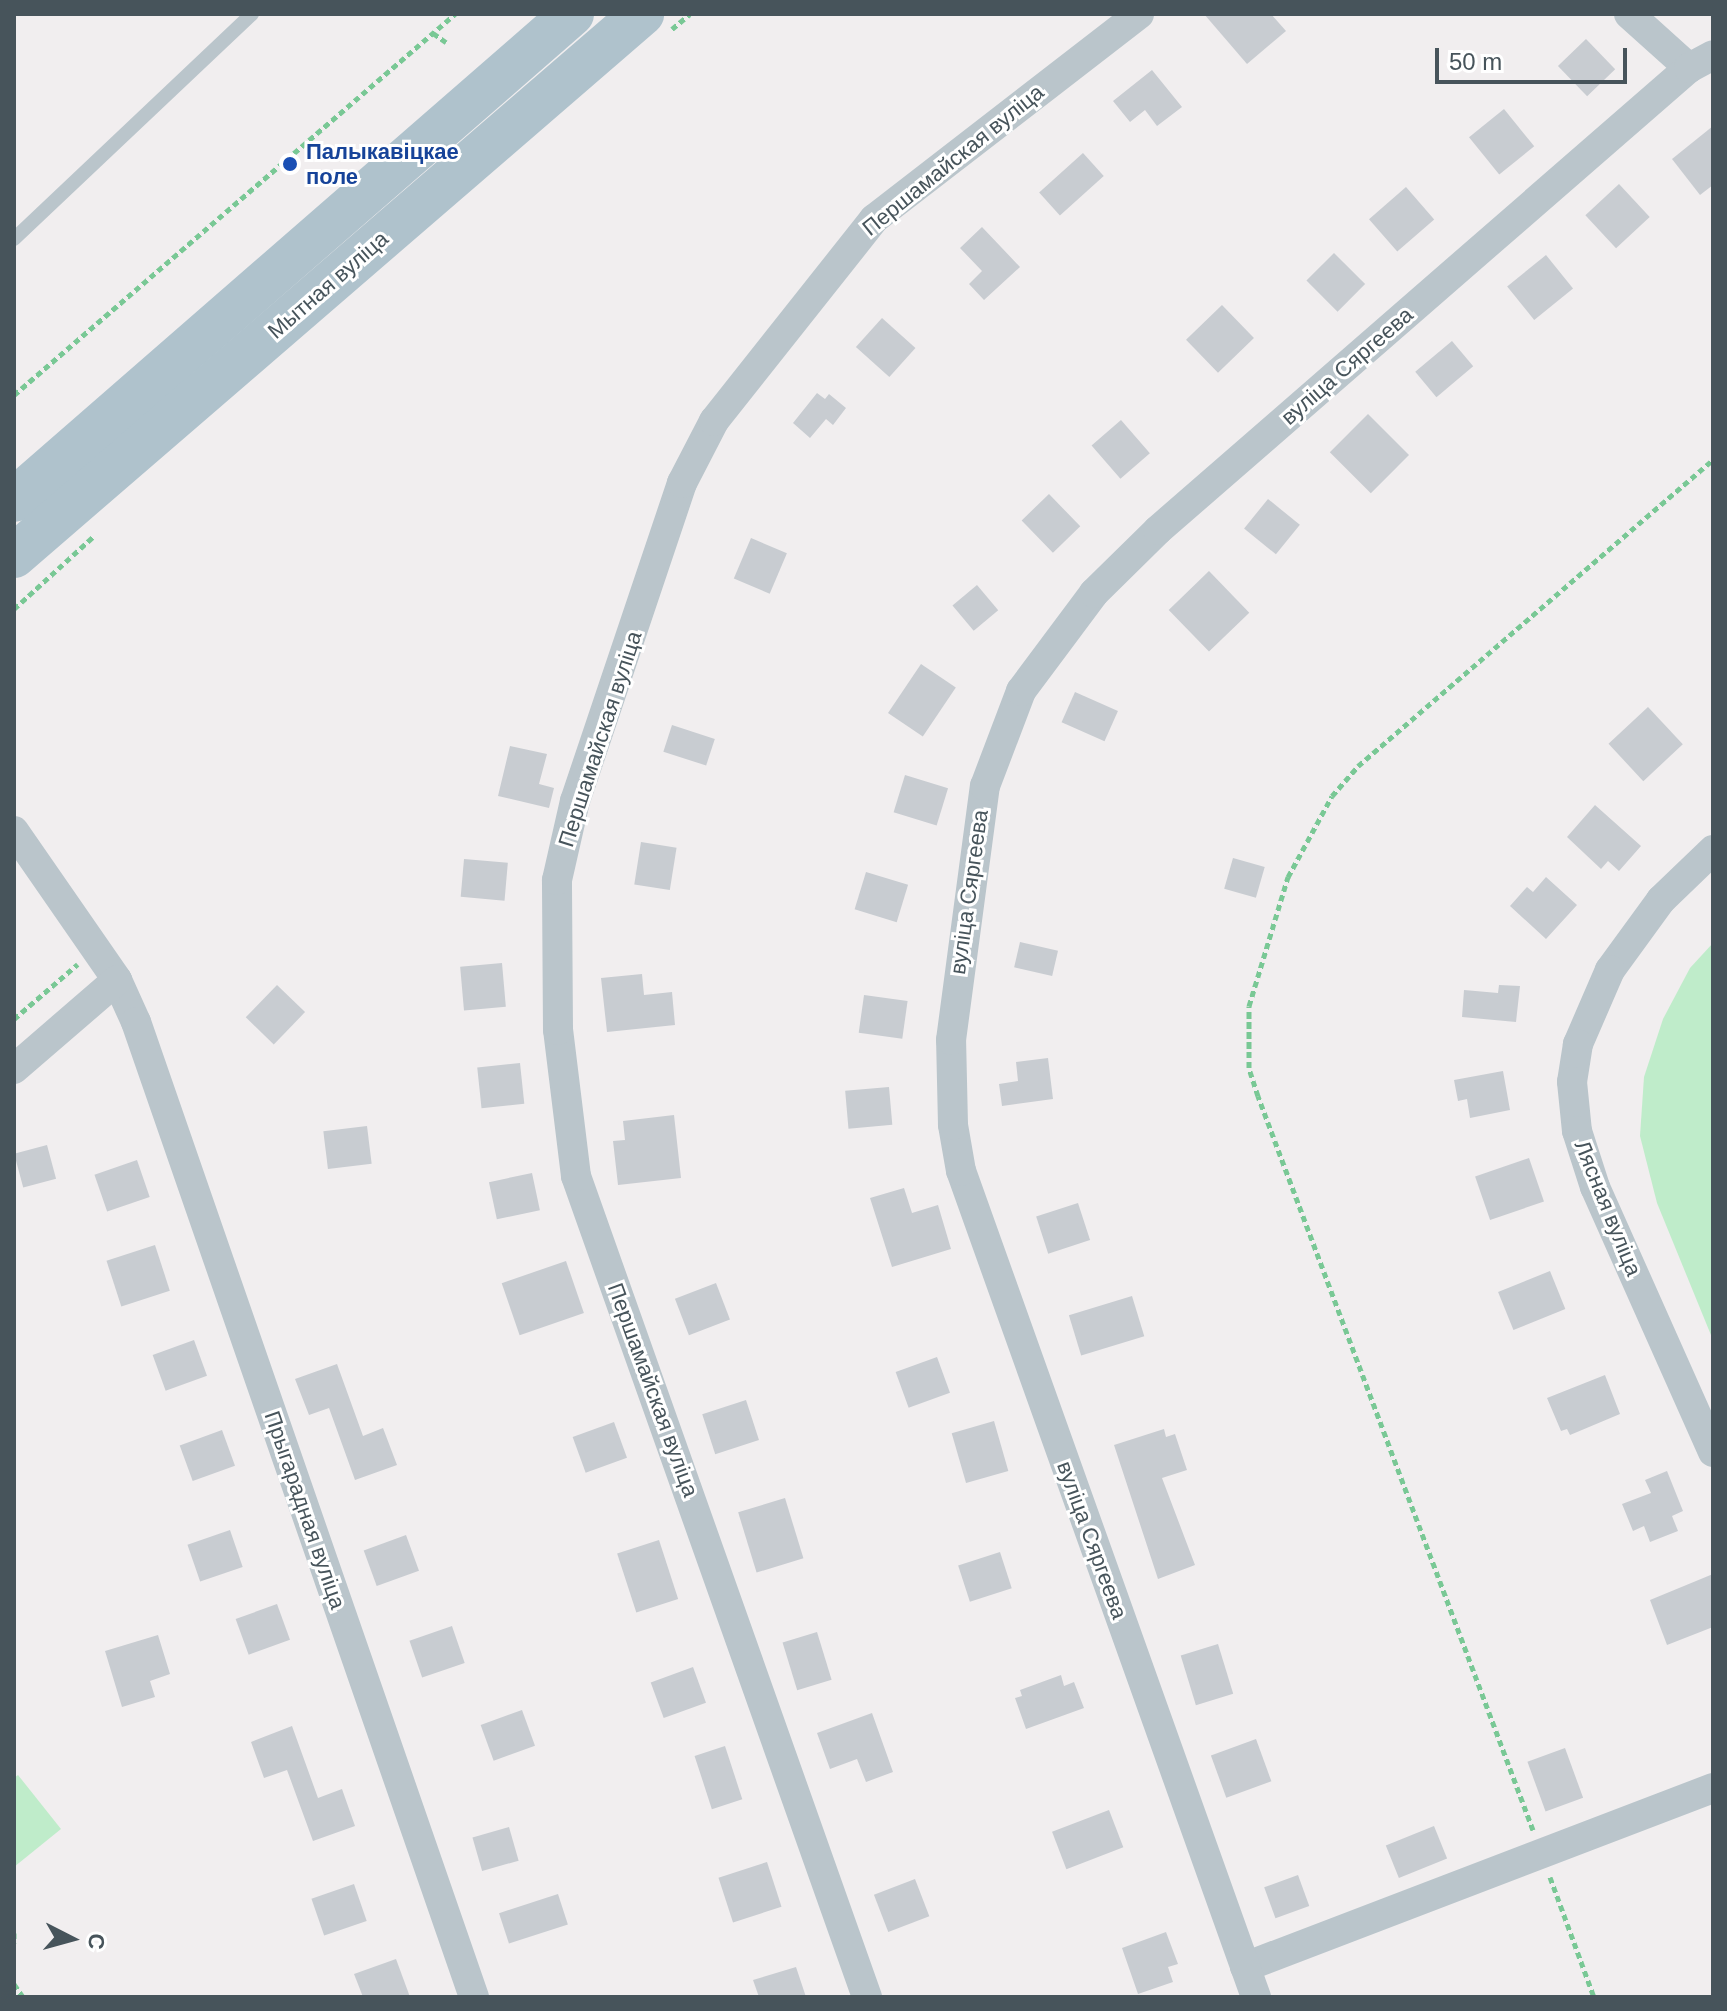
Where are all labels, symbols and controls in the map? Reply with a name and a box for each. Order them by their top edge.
scale bar [1439,32,1631,82]
text: 50 m [1449,48,1502,75]
street label: Першамайская вуліца [857,79,1049,241]
place label: Палыкавіцкае поле [306,138,459,190]
marker: Палыкавіцкае поле [281,155,299,173]
street label: Мытная вуліца [262,226,394,344]
street label: вуліца Сяргеева [1276,302,1418,430]
street label: Першамайская вуліца [553,628,647,850]
street label: вуліца Сяргеева [944,808,994,976]
street label: Лясная вуліца [1569,1136,1647,1280]
street label: Першамайская вуліца [602,1280,704,1500]
street label: Прыгарадная вуліца [259,1408,351,1612]
street label: вуліца Сяргеева [1051,1457,1133,1623]
north arrow [32,1899,112,1979]
text: С [83,1932,110,1951]

